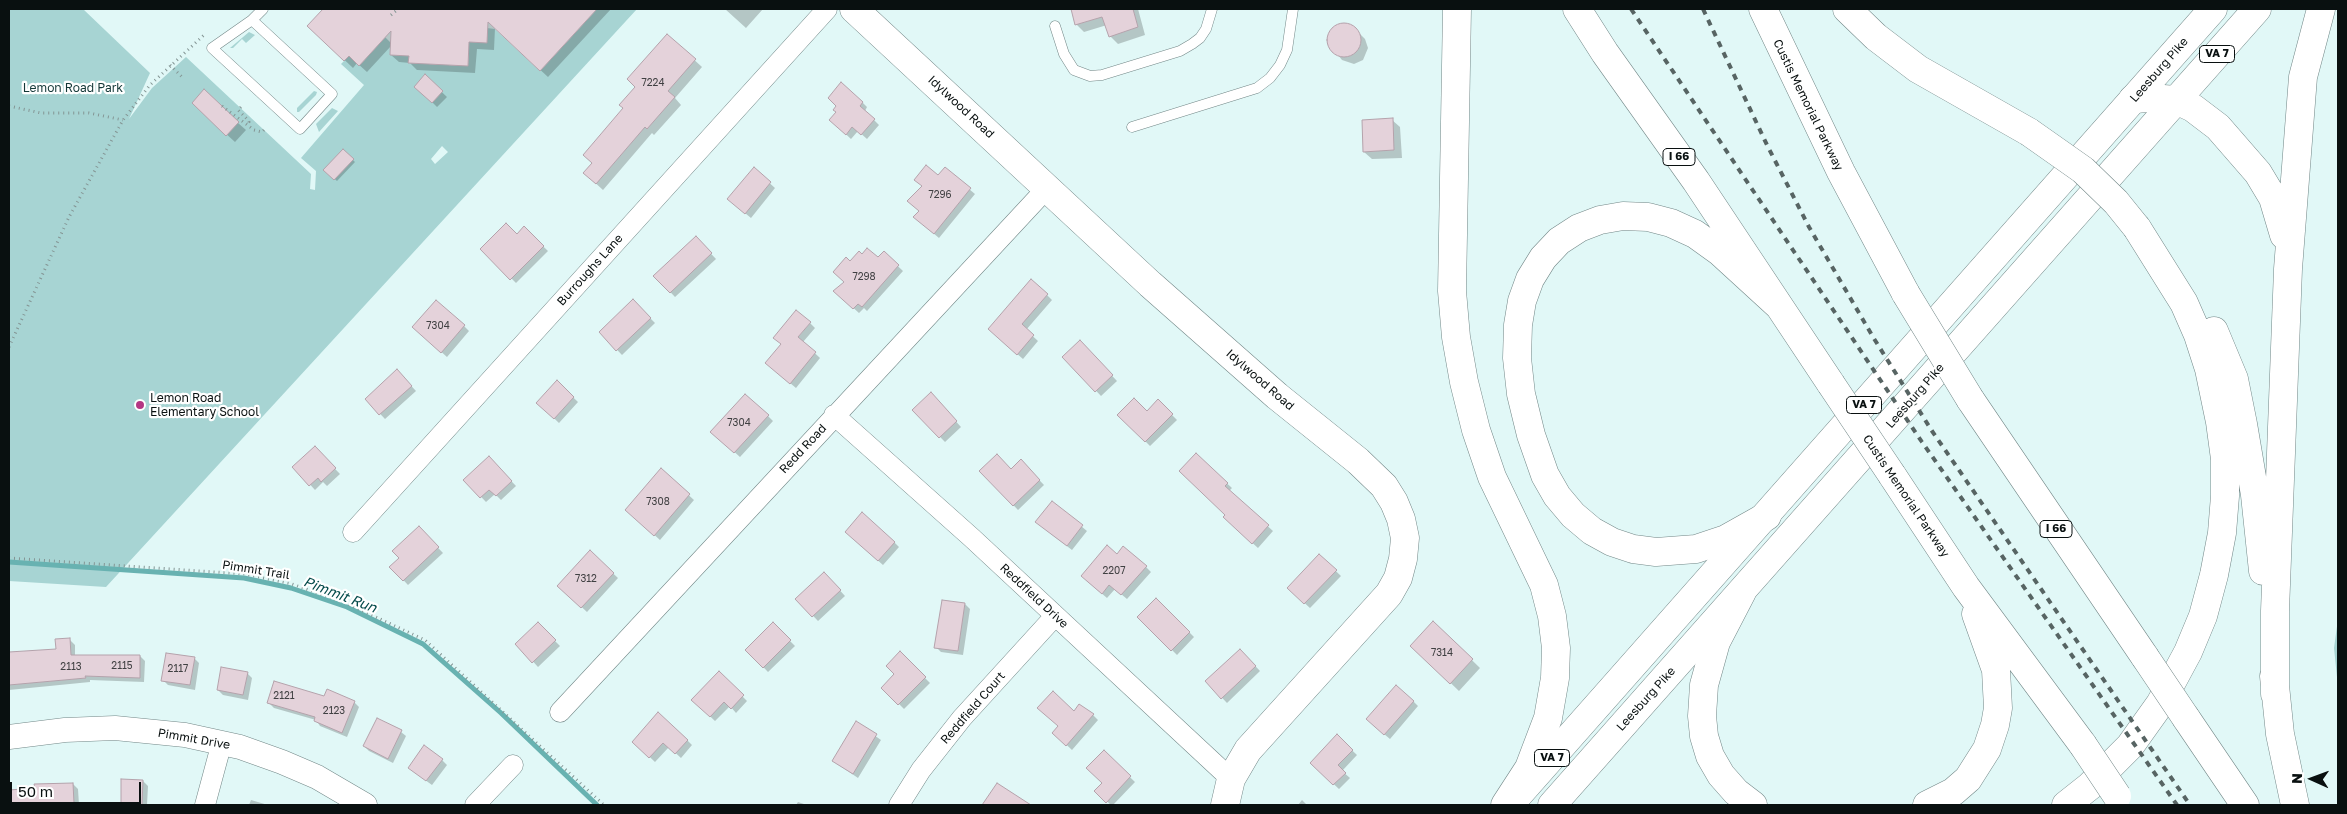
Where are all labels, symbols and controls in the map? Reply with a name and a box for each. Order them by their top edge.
street label: Leesburg Pike [2127,35,2191,105]
street label: Custis Memorial Parkway [1770,37,1846,173]
road number: VA 7 [2200,46,2234,62]
street label: Idylwood Road [925,73,997,141]
house number: 7224 [642,77,664,89]
park label: Lemon Road Park [23,81,123,95]
road number: I 66 [1663,148,1695,166]
house number: 7296 [928,189,952,201]
street label: Burroughs Lane [554,231,626,309]
house number: 7298 [852,271,876,283]
house number: 7304 [426,320,450,332]
street label: Idylwood Road [1223,347,1297,413]
street label: Leesburg Pike [1883,361,1947,431]
place label: Lemon Road Elementary School [150,391,259,419]
road number: VA 7 [1846,396,1882,414]
marker: Lemon Road Elementary School [134,399,146,411]
house number: 7304 [727,417,751,429]
street label: Redd Road [777,421,829,477]
street label: Custis Memorial Parkway [1860,432,1952,560]
house number: 7308 [646,496,670,508]
road number: I 66 [2040,520,2072,538]
street label: Pimmit Trail [221,558,291,582]
street label: Reddfield Drive [997,561,1071,631]
house number: 2207 [1102,565,1126,577]
water label: Pimmit Run [301,573,379,617]
house number: 7312 [575,573,597,585]
house number: 7314 [1431,647,1453,659]
house number: 2115 [111,660,133,672]
house number: 2113 [60,661,82,673]
house number: 2117 [168,663,188,675]
street label: Leesburg Pike [1613,664,1679,734]
street label: Reddfield Court [938,669,1008,747]
house number: 2121 [273,690,295,702]
house number: 2123 [323,705,345,717]
street label: Pimmit Drive [157,726,231,752]
road number: VA 7 [1534,750,1570,766]
north arrow [2287,754,2337,804]
scale bar [12,772,144,804]
text: N [2288,773,2305,784]
text: 50 m [18,782,53,800]

